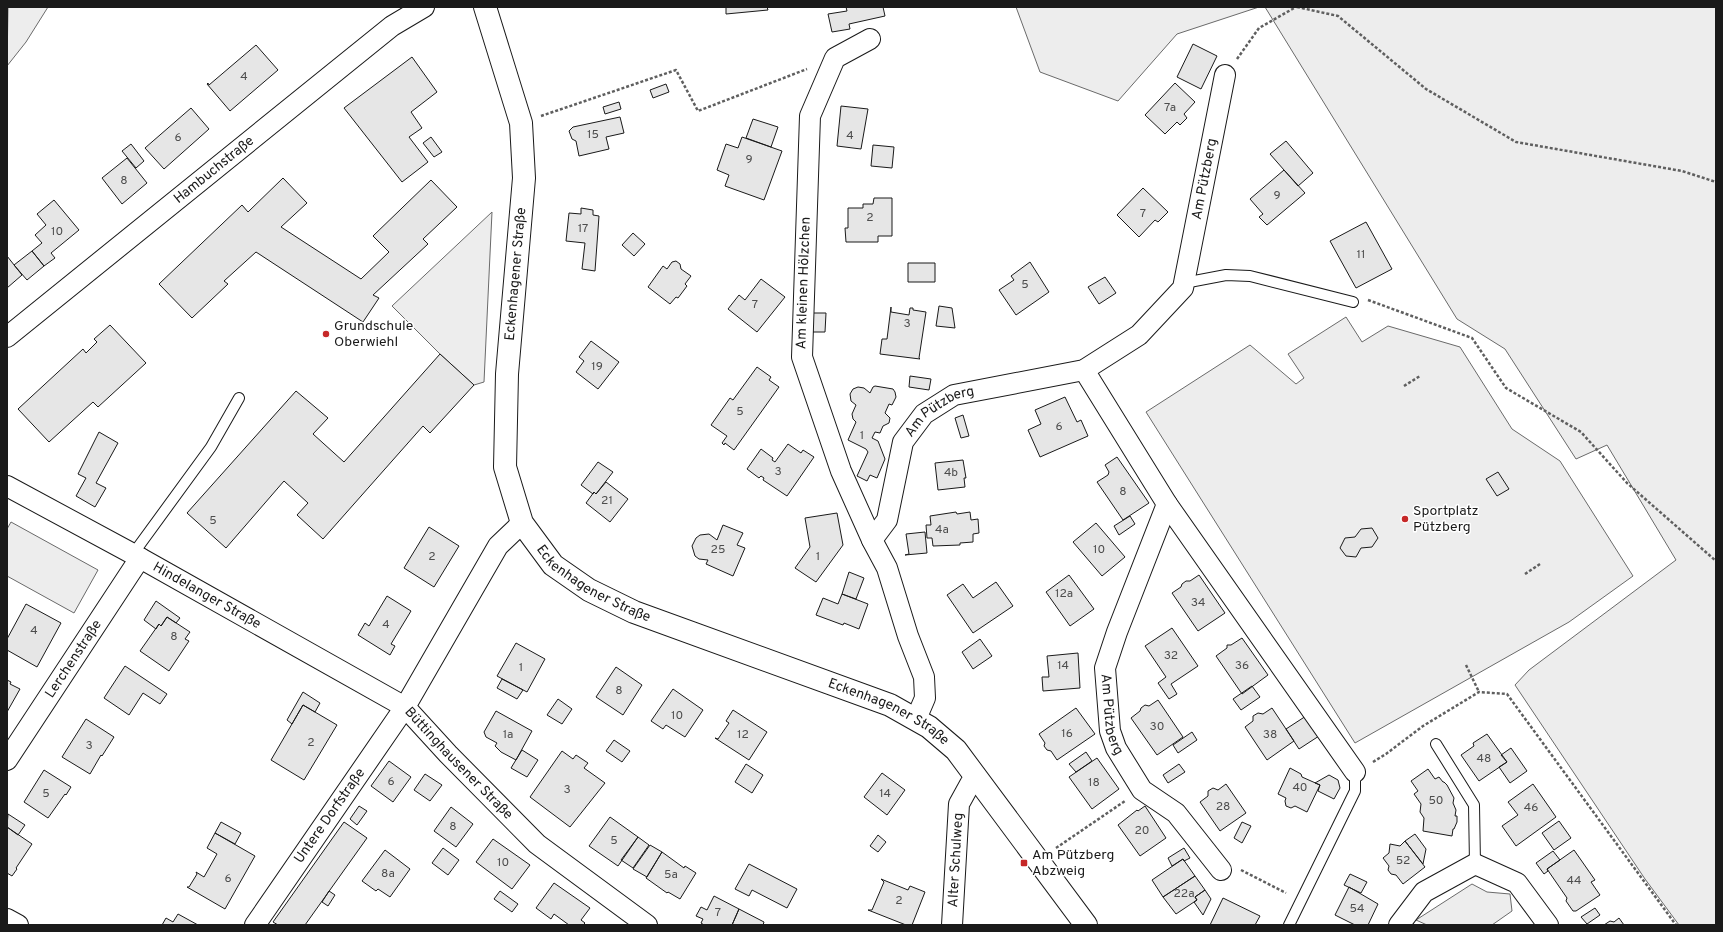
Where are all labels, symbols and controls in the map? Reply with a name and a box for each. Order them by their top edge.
house number: 4 [240,69,248,85]
house number: 7a [1164,100,1176,116]
house number: 15 [587,127,599,143]
house number: 4 [846,128,854,144]
house number: 6 [174,130,182,146]
street label: Hambuchstraße [170,132,258,207]
street label: Am Pützberg [1188,137,1221,221]
house number: 9 [745,152,753,168]
house number: 8 [120,173,128,189]
house number: 9 [1273,188,1281,204]
house number: 7 [1140,206,1146,222]
street label: Eckenhagener Straße [502,207,530,341]
house number: 2 [866,210,874,226]
street label: Am kleinen Hölzchen [793,216,815,350]
house number: 17 [578,221,588,237]
house number: 10 [51,224,63,240]
house number: 11 [1357,247,1365,263]
house number: 5 [1021,277,1029,293]
house number: 7 [752,297,758,313]
house number: 3 [903,316,911,332]
place label: Grundschule Oberwiehl [334,318,413,351]
marker: Grundschule Oberwiehl [321,329,331,339]
house number: 19 [591,359,603,375]
street label: Am Pützberg [901,383,976,440]
house number: 5 [736,404,744,420]
house number: 6 [1055,419,1063,435]
house number: 1 [860,428,864,444]
house number: 3 [774,464,782,480]
house number: 4b [944,465,958,481]
house number: 8 [1119,484,1127,500]
house number: 21 [601,493,613,509]
place label: Sportplatz Pützberg [1413,503,1479,536]
house number: 5 [209,513,217,529]
marker: Sportplatz Pützberg [1400,514,1410,524]
house number: 4a [935,522,949,538]
street label: Eckenhagener Straße [533,541,653,626]
house number: 25 [711,542,725,558]
house number: 10 [1093,542,1105,558]
house number: 2 [428,549,436,565]
house number: 1 [816,549,820,565]
street label: Hindelanger Straße [150,558,264,633]
house number: 12a [1055,586,1073,602]
house number: 34 [1191,595,1205,611]
street label: Lerchenstraße [42,617,105,701]
house number: 4 [382,617,390,633]
house number: 4 [30,623,38,639]
house number: 8 [170,629,178,645]
house number: 32 [1164,648,1178,664]
house number: 14 [1057,658,1069,674]
house number: 36 [1235,658,1249,674]
house number: 1 [519,660,523,676]
street label: Am Pützberg [1097,673,1127,758]
street label: Eckenhagener Straße [826,675,953,749]
house number: 8 [615,683,623,699]
street label: Büttinghausener Straße [401,704,517,823]
house number: 10 [671,708,683,724]
house number: 30 [1150,719,1164,735]
house number: 16 [1061,726,1073,742]
house number: 1a [503,727,513,743]
house number: 12 [737,727,749,743]
house number: 38 [1263,727,1277,743]
house number: 2 [307,735,315,751]
house number: 3 [85,738,93,754]
house number: 48 [1477,751,1491,767]
street label: Untere Dorfstraße [291,765,369,867]
house number: 6 [387,774,395,790]
house number: 18 [1088,775,1100,791]
house number: 40 [1292,780,1308,796]
house number: 3 [563,782,571,798]
house number: 5 [42,786,50,802]
house number: 14 [879,786,891,802]
house number: 50 [1428,793,1444,809]
house number: 28 [1216,799,1230,815]
house number: 46 [1524,800,1538,816]
street label: Alter Schulweg [945,812,967,908]
house number: 8 [449,819,457,835]
house number: 20 [1134,823,1150,839]
house number: 5 [610,833,618,849]
place label: Am Pützberg Abzweig [1032,847,1114,880]
house number: 52 [1396,853,1410,869]
house number: 10 [497,855,509,871]
marker: Am Pützberg Abzweig [1019,858,1029,868]
house number: 8a [381,866,395,882]
house number: 5a [664,867,678,883]
house number: 6 [224,871,232,887]
house number: 44 [1567,873,1581,889]
house number: 22a [1173,886,1195,902]
house number: 2 [895,893,903,909]
house number: 54 [1349,901,1365,917]
house number: 7 [715,905,721,921]

